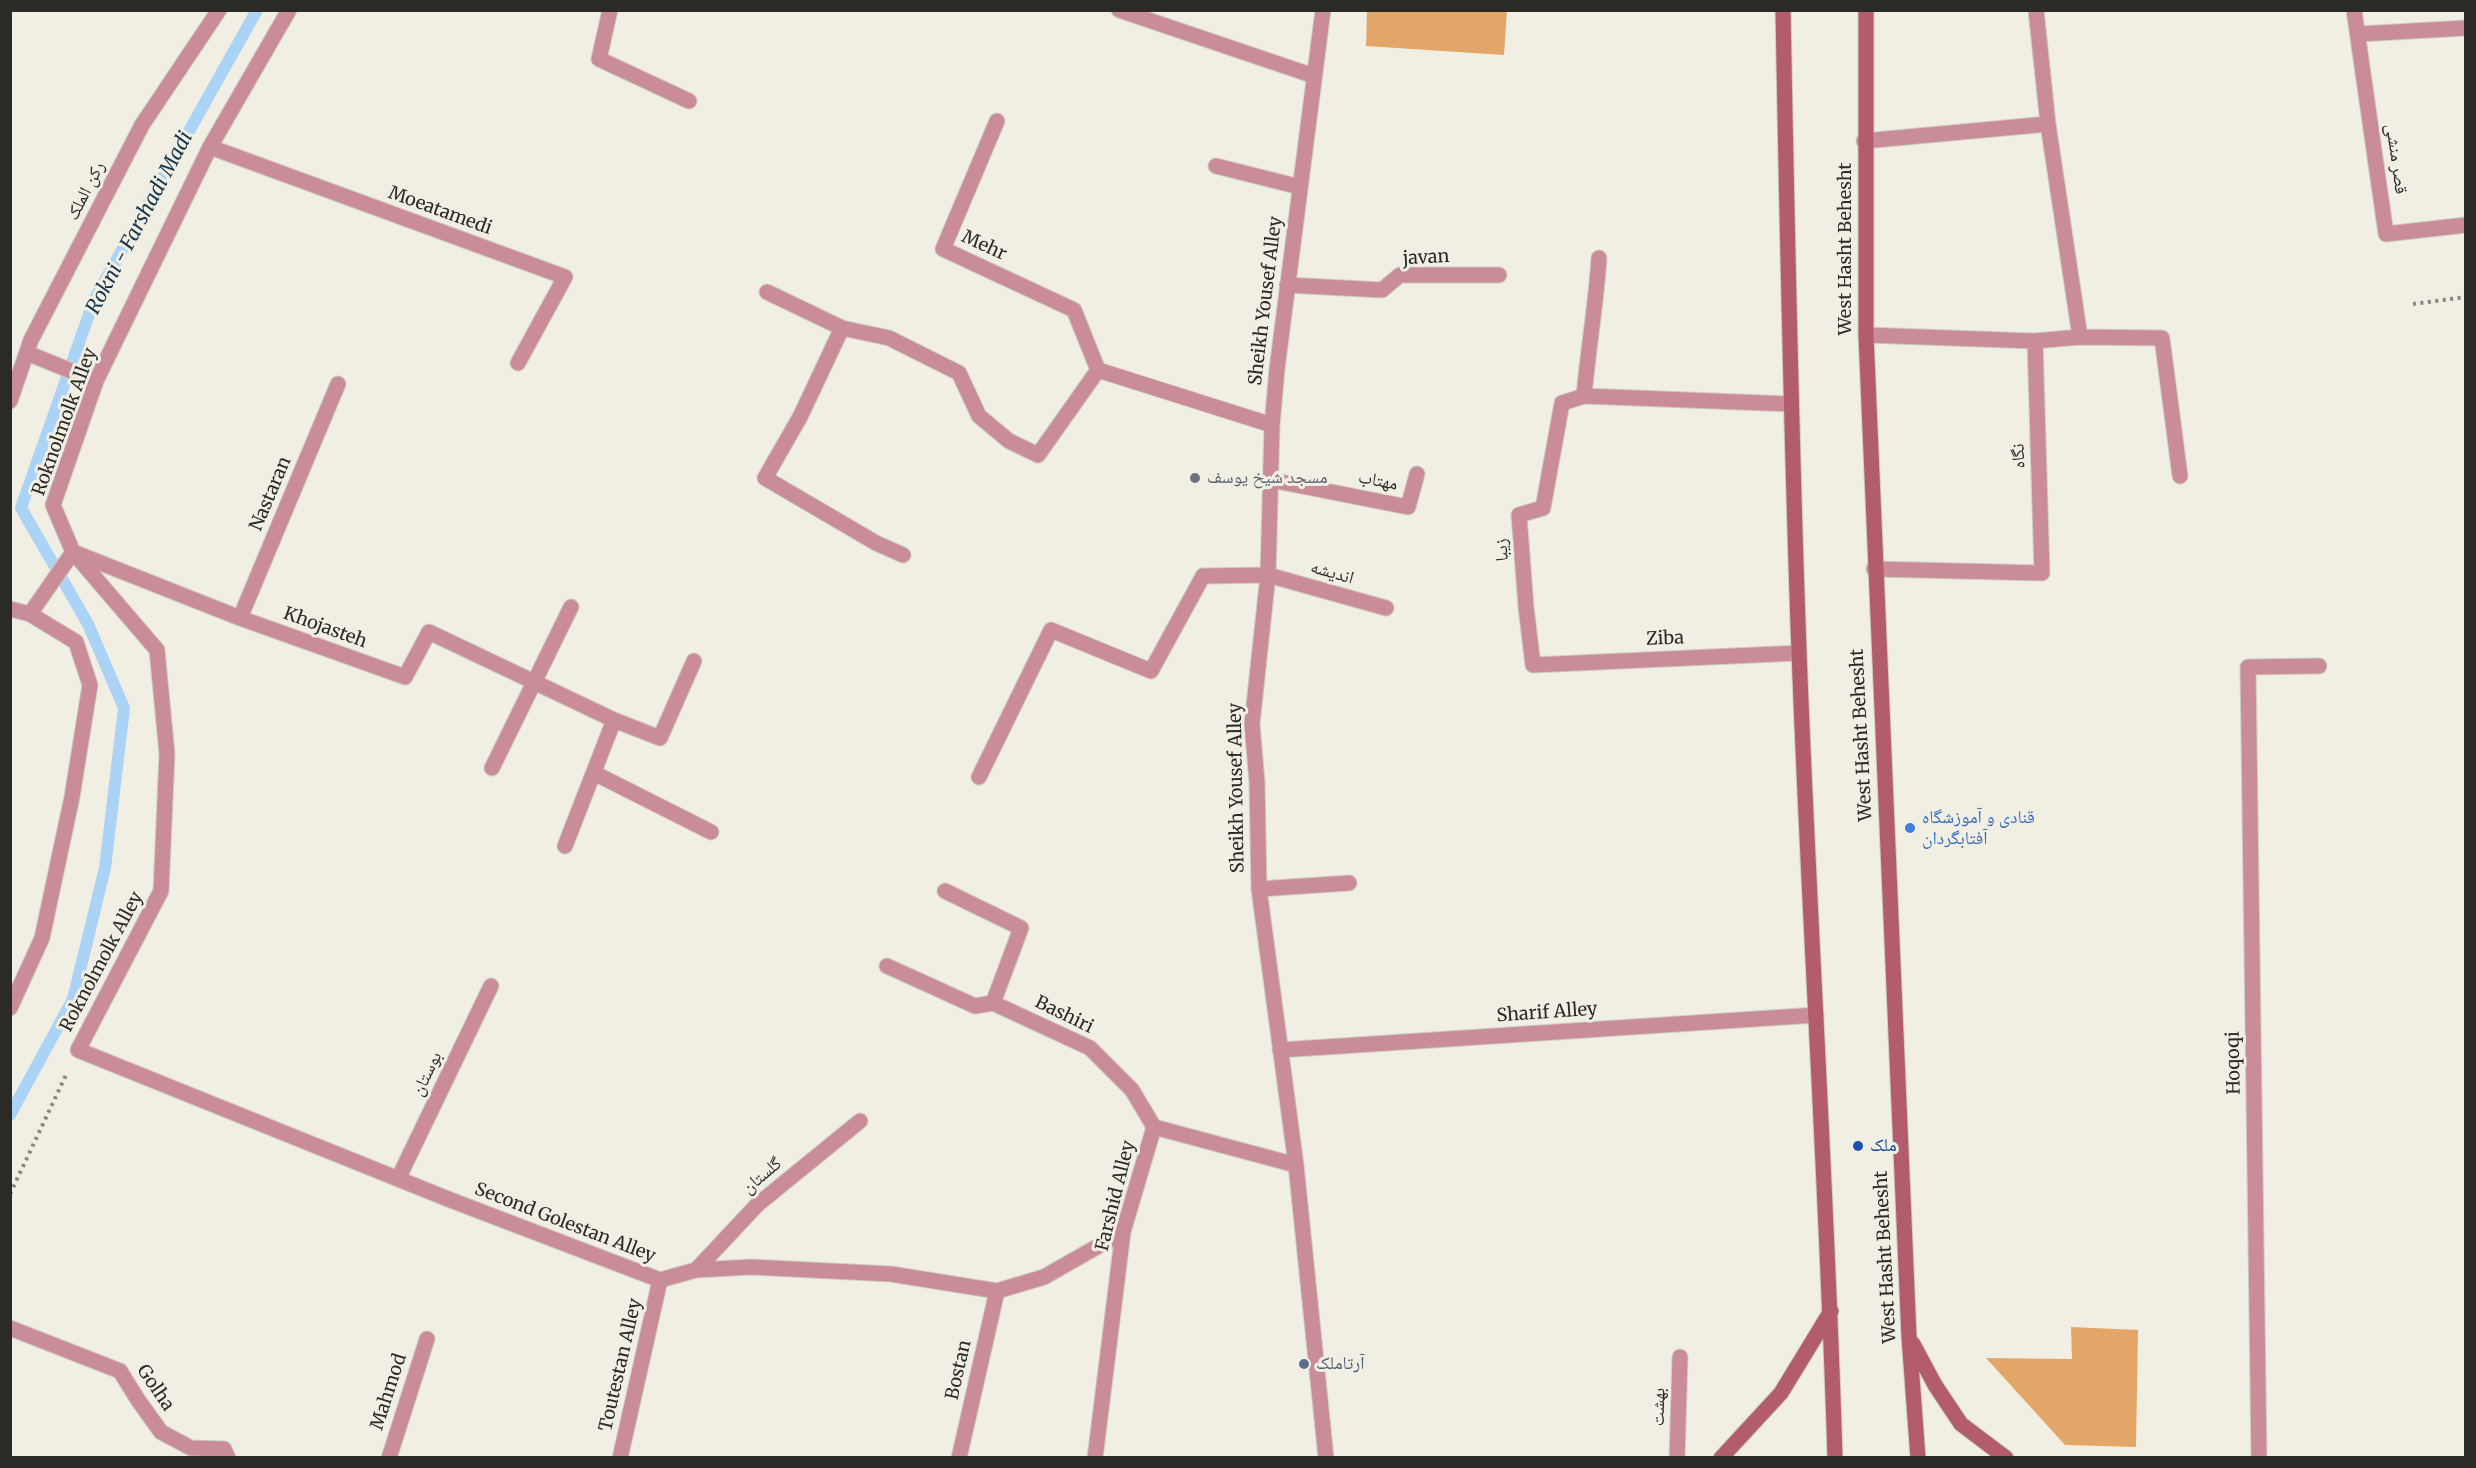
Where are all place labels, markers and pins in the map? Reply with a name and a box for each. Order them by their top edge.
place label: مسجد شیخ یوسف [1207,467,1328,489]
marker: مسجد شیخ یوسف [1188,471,1202,485]
place label: قنادی و آموزشگاه آفتابگردان [1922,807,2035,850]
marker: قنادی و آموزشگاه آفتابگردان [1903,821,1917,835]
place label: ملک [1870,1135,1897,1157]
marker: ملک [1851,1139,1865,1153]
place label: آرتاملک [1316,1353,1365,1375]
marker: آرتاملک [1297,1357,1311,1371]

